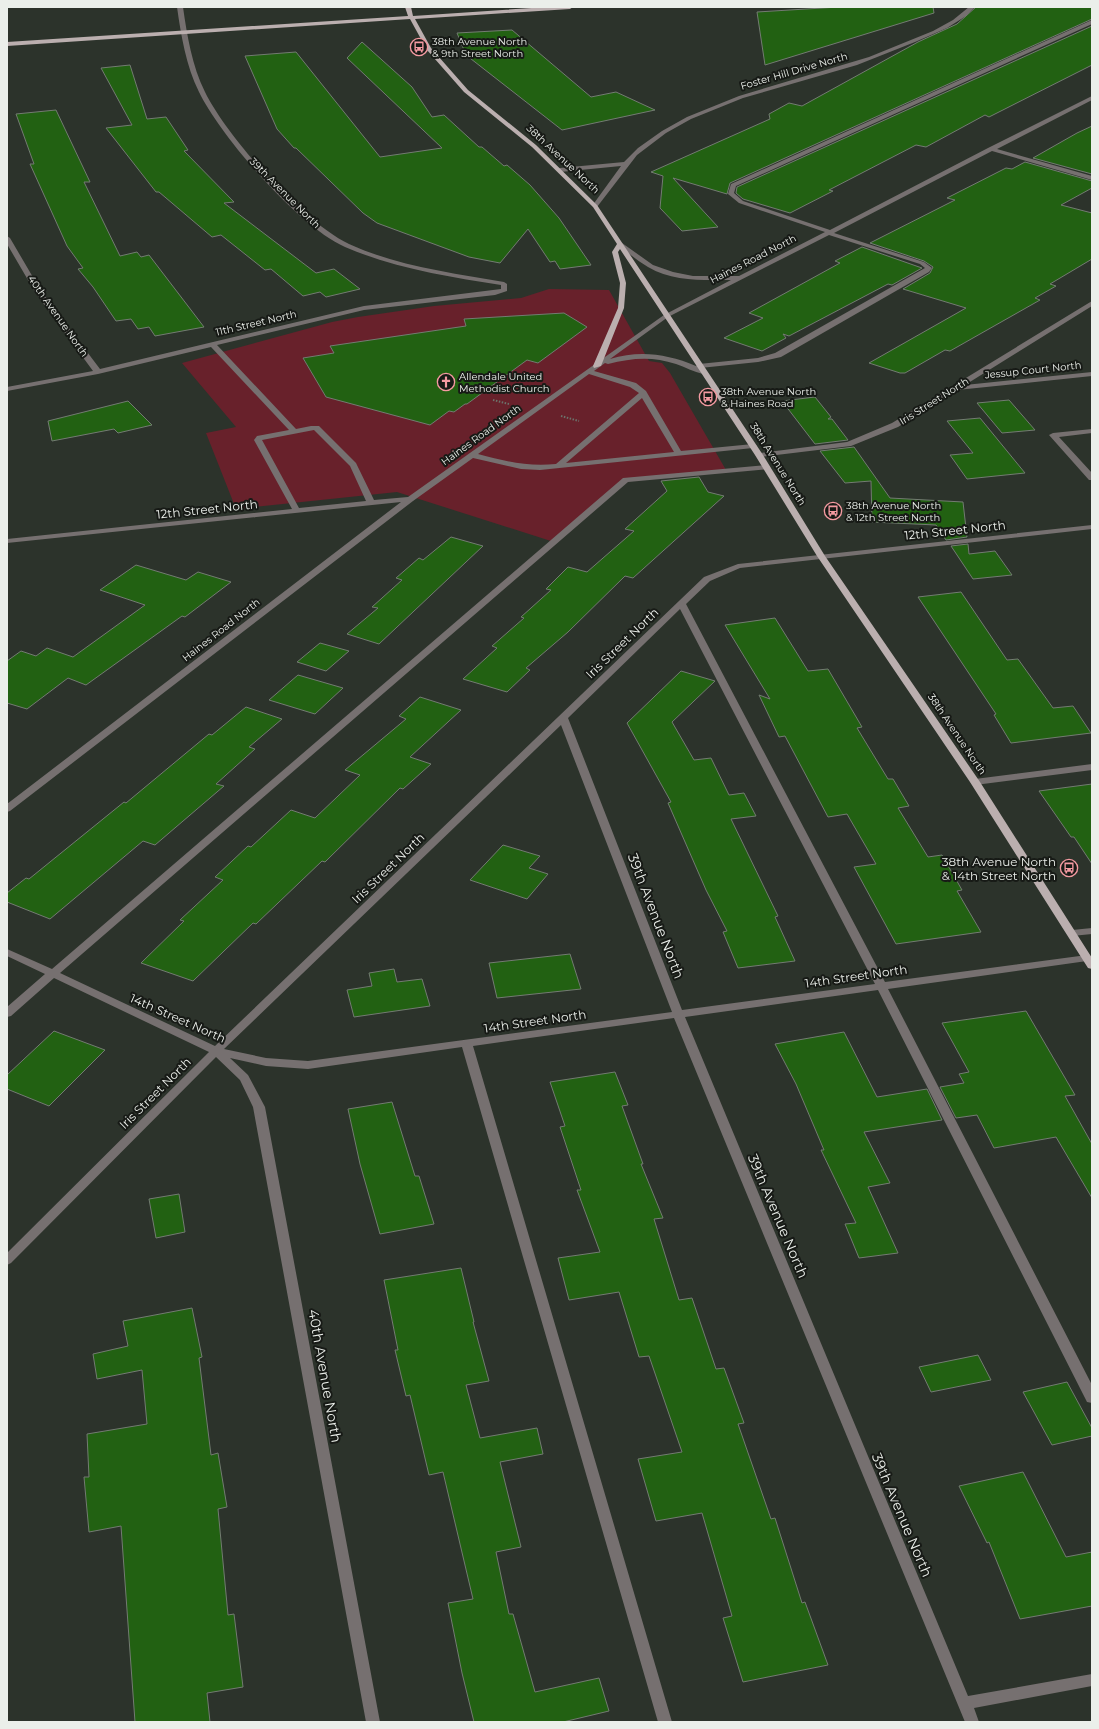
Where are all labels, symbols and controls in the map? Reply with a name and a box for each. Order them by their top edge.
place label: 38th Avenue North & 9th Street North [432,35,527,60]
bus stop icon: 38th Avenue North & 9th Street North [409,37,429,57]
street label: Foster Hill Drive North [739,49,849,93]
street label: 38th Avenue North [524,122,602,196]
street label: 39th Avenue North [247,155,323,231]
street label: Haines Road North [708,232,798,286]
street label: 40th Avenue North [25,273,91,359]
street label: 11th Street North [214,307,298,339]
street label: Jessup Court North [983,358,1082,382]
place label: Allendale United Methodist Church [459,370,549,395]
church icon: Allendale United Methodist Church [436,372,456,392]
street label: Iris Street North [897,374,971,428]
place label: 38th Avenue North & Haines Road [721,385,816,410]
bus stop icon: 38th Avenue North & Haines Road [698,387,718,407]
street label: Haines Road North [439,402,523,468]
street label: 38th Avenue North [747,420,809,508]
street label: 12th Street North [156,496,258,522]
place label: 38th Avenue North & 12th Street North [846,499,941,524]
bus stop icon: 38th Avenue North & 12th Street North [823,501,843,521]
street label: 12th Street North [904,517,1006,543]
street label: Haines Road North [179,596,263,664]
street label: Iris Street North [583,605,661,681]
street label: 38th Avenue North [925,691,989,777]
street label: Iris Street North [349,830,427,906]
street label: 39th Avenue North [624,851,688,981]
place label: 38th Avenue North & 14th Street North [942,854,1056,883]
bus stop icon: 38th Avenue North & 14th Street North [1059,858,1079,878]
street label: 14th Street North [804,961,908,991]
street label: 14th Street North [128,990,228,1046]
street label: 14th Street North [483,1006,587,1036]
street label: Iris Street North [116,1054,194,1132]
street label: 39th Avenue North [744,1151,812,1281]
street label: 40th Avenue North [304,1308,346,1444]
street label: 39th Avenue North [868,1450,936,1580]

